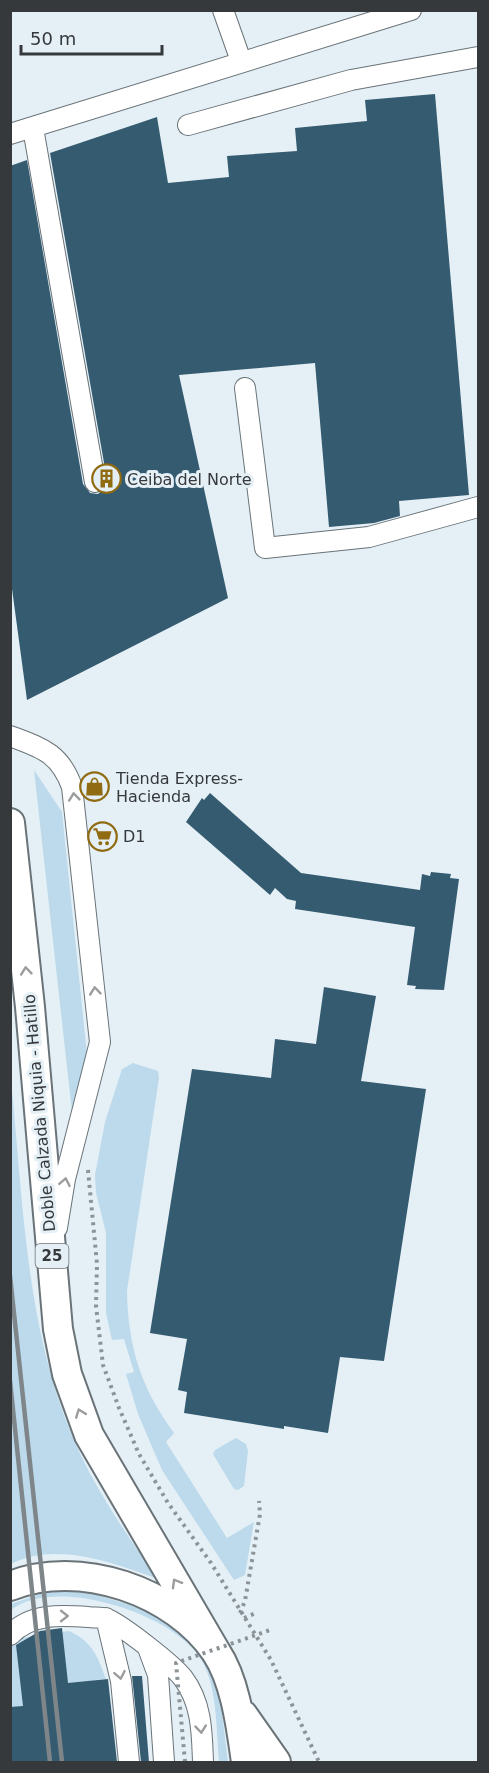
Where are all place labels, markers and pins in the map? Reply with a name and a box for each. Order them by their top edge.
building icon: Ceiba del Norte [90,463,122,495]
place label: Ceiba del Norte [127,470,252,489]
place label: Tienda Express- Hacienda [115,769,243,806]
shop icon: Tienda Express- Hacienda [79,771,111,803]
supermarket icon: D1 [86,820,118,852]
place label: D1 [123,827,146,846]

